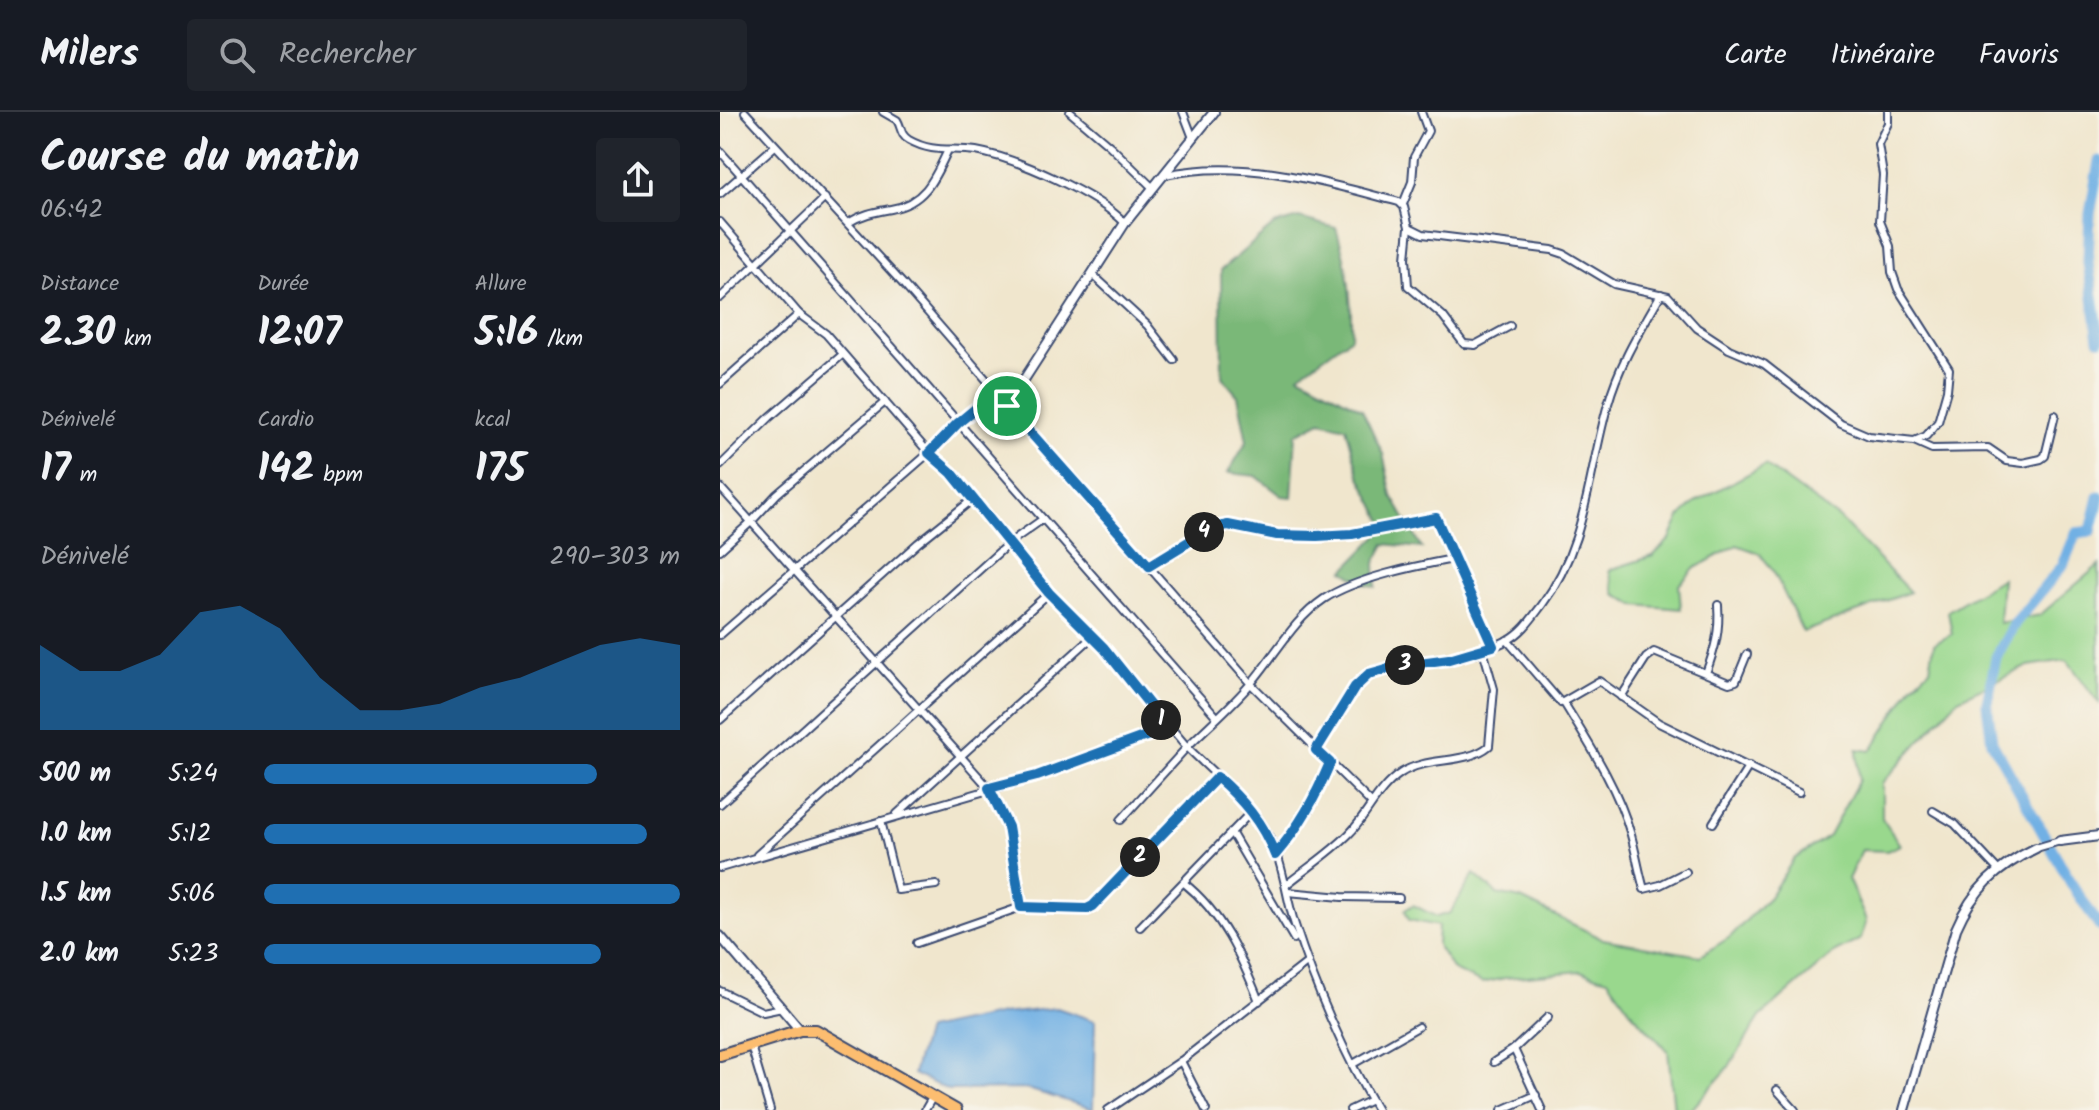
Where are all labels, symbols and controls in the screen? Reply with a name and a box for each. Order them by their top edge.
search box [187,19,747,91]
text: Milers [40,25,139,85]
text: Rechercher [279,31,416,79]
icon: search [215,33,259,77]
text: Carte [1724,33,1787,78]
text: Itinéraire [1831,33,1935,78]
text: Favoris [1979,33,2059,78]
text: Course du matin [40,124,360,194]
button: share [596,138,680,222]
text: 06:42 [40,189,103,231]
text: Distance [40,267,119,302]
text: Durée [257,267,309,302]
text: Allure [475,267,527,302]
text: 2.30 [40,302,115,366]
text: 12:07 [257,302,342,366]
text: 5:16 [475,302,539,366]
text: km [115,322,152,357]
text: /km [539,322,583,357]
pin [973,372,1041,440]
icon: arrive [985,384,1029,428]
text: Dénivelé [40,403,115,438]
text: Cardio [257,403,314,438]
text: kcal [475,403,510,438]
text: 17 [40,438,71,502]
text: 142 [257,438,315,502]
text: 175 [475,438,526,502]
text: m [71,458,97,493]
text: bpm [315,458,363,493]
pin: 4 [1184,512,1224,552]
text: 4 [1198,514,1210,549]
text: Dénivelé [40,536,129,578]
text: 290–303 m [550,536,680,578]
pin: 3 [1385,645,1425,685]
text: 3 [1399,647,1411,682]
pin: 1 [1141,700,1181,740]
text: 1 [1158,702,1164,737]
text: 500 m [40,753,111,795]
text: 5:24 [168,753,218,795]
text: 1.0 km [40,813,111,855]
text: 5:12 [168,813,212,855]
pin: 2 [1120,837,1160,877]
text: 2 [1134,839,1146,874]
text: 1.5 km [40,873,111,915]
text: 5:06 [168,873,216,915]
text: 2.0 km [40,933,119,975]
text: 5:23 [168,933,218,975]

